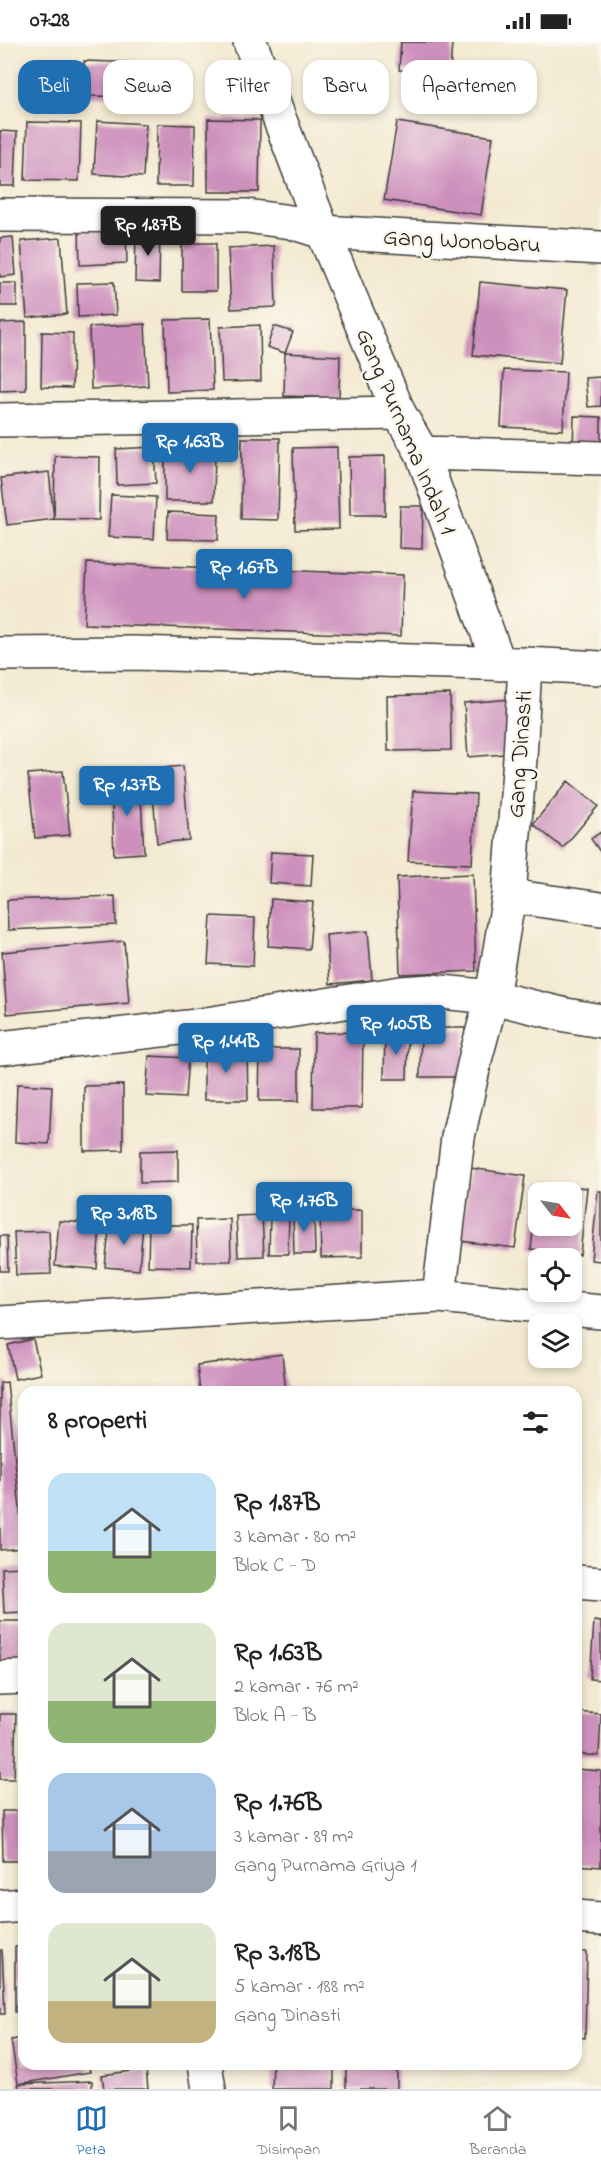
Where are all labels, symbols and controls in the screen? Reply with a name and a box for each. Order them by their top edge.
text: 07:28 [30,5,70,37]
chip: Beli [18,60,91,114]
chip: Sewa [103,60,193,114]
chip: Filter [205,60,291,114]
chip: Baru [303,60,389,114]
chip: Apartemen [401,60,537,114]
pin: Rp 1.87B [86,206,210,257]
text: Rp 1.87B [115,211,181,240]
street label: Gang Wonobaru [382,221,542,264]
street label: Gang Purnama Indah 1 [345,323,464,541]
pin: Rp 1.63B [128,423,252,474]
text: Rp 1.63B [156,428,224,457]
pin: Rp 1.67B [182,549,306,600]
text: Rp 1.67B [210,554,278,583]
street label: Gang Dinasti [500,689,543,819]
pin: Rp 1.37B [65,766,189,817]
text: Rp 1.37B [93,771,161,800]
pin: Rp 1.05B [334,1005,458,1056]
text: Rp 1.05B [361,1010,431,1039]
pin: Rp 1.44B [164,1023,288,1074]
text: Rp 1.44B [192,1028,260,1057]
pin: Rp 1.76B [242,1182,366,1233]
north arrow [528,1182,582,1236]
map controls [528,1182,582,1368]
text: Rp 1.76B [270,1187,338,1216]
pin: Rp 3.18B [62,1195,186,1246]
text: Rp 3.18B [91,1200,157,1229]
button: locate [528,1248,582,1302]
button: layers [528,1314,582,1368]
text: 8 properti [48,1403,147,1441]
icon: filters [519,1406,552,1439]
text: Rp 1.87B [234,1485,321,1523]
icon: home [96,1497,168,1569]
text: 3 kamar · 80 m² [234,1523,356,1552]
text: Blok C - D [234,1552,316,1581]
text: Rp 1.63B [234,1635,322,1673]
icon: home [96,1647,168,1719]
text: 2 kamar · 76 m² [234,1673,359,1702]
text: Blok A - B [234,1702,316,1731]
text: Rp 1.76B [234,1785,322,1823]
icon: home [96,1797,168,1869]
text: 3 kamar · 89 m² [234,1823,354,1852]
text: Gang Purnama Griya 1 [234,1852,417,1881]
text: Rp 3.18B [234,1935,321,1973]
icon: home [96,1947,168,2019]
text: 5 kamar · 188 m² [234,1973,365,2002]
text: Gang Dinasti [234,2002,341,2031]
tab: Peta [75,2102,108,2162]
tab: Disimpan [257,2102,320,2162]
tab: Beranda [469,2102,526,2162]

